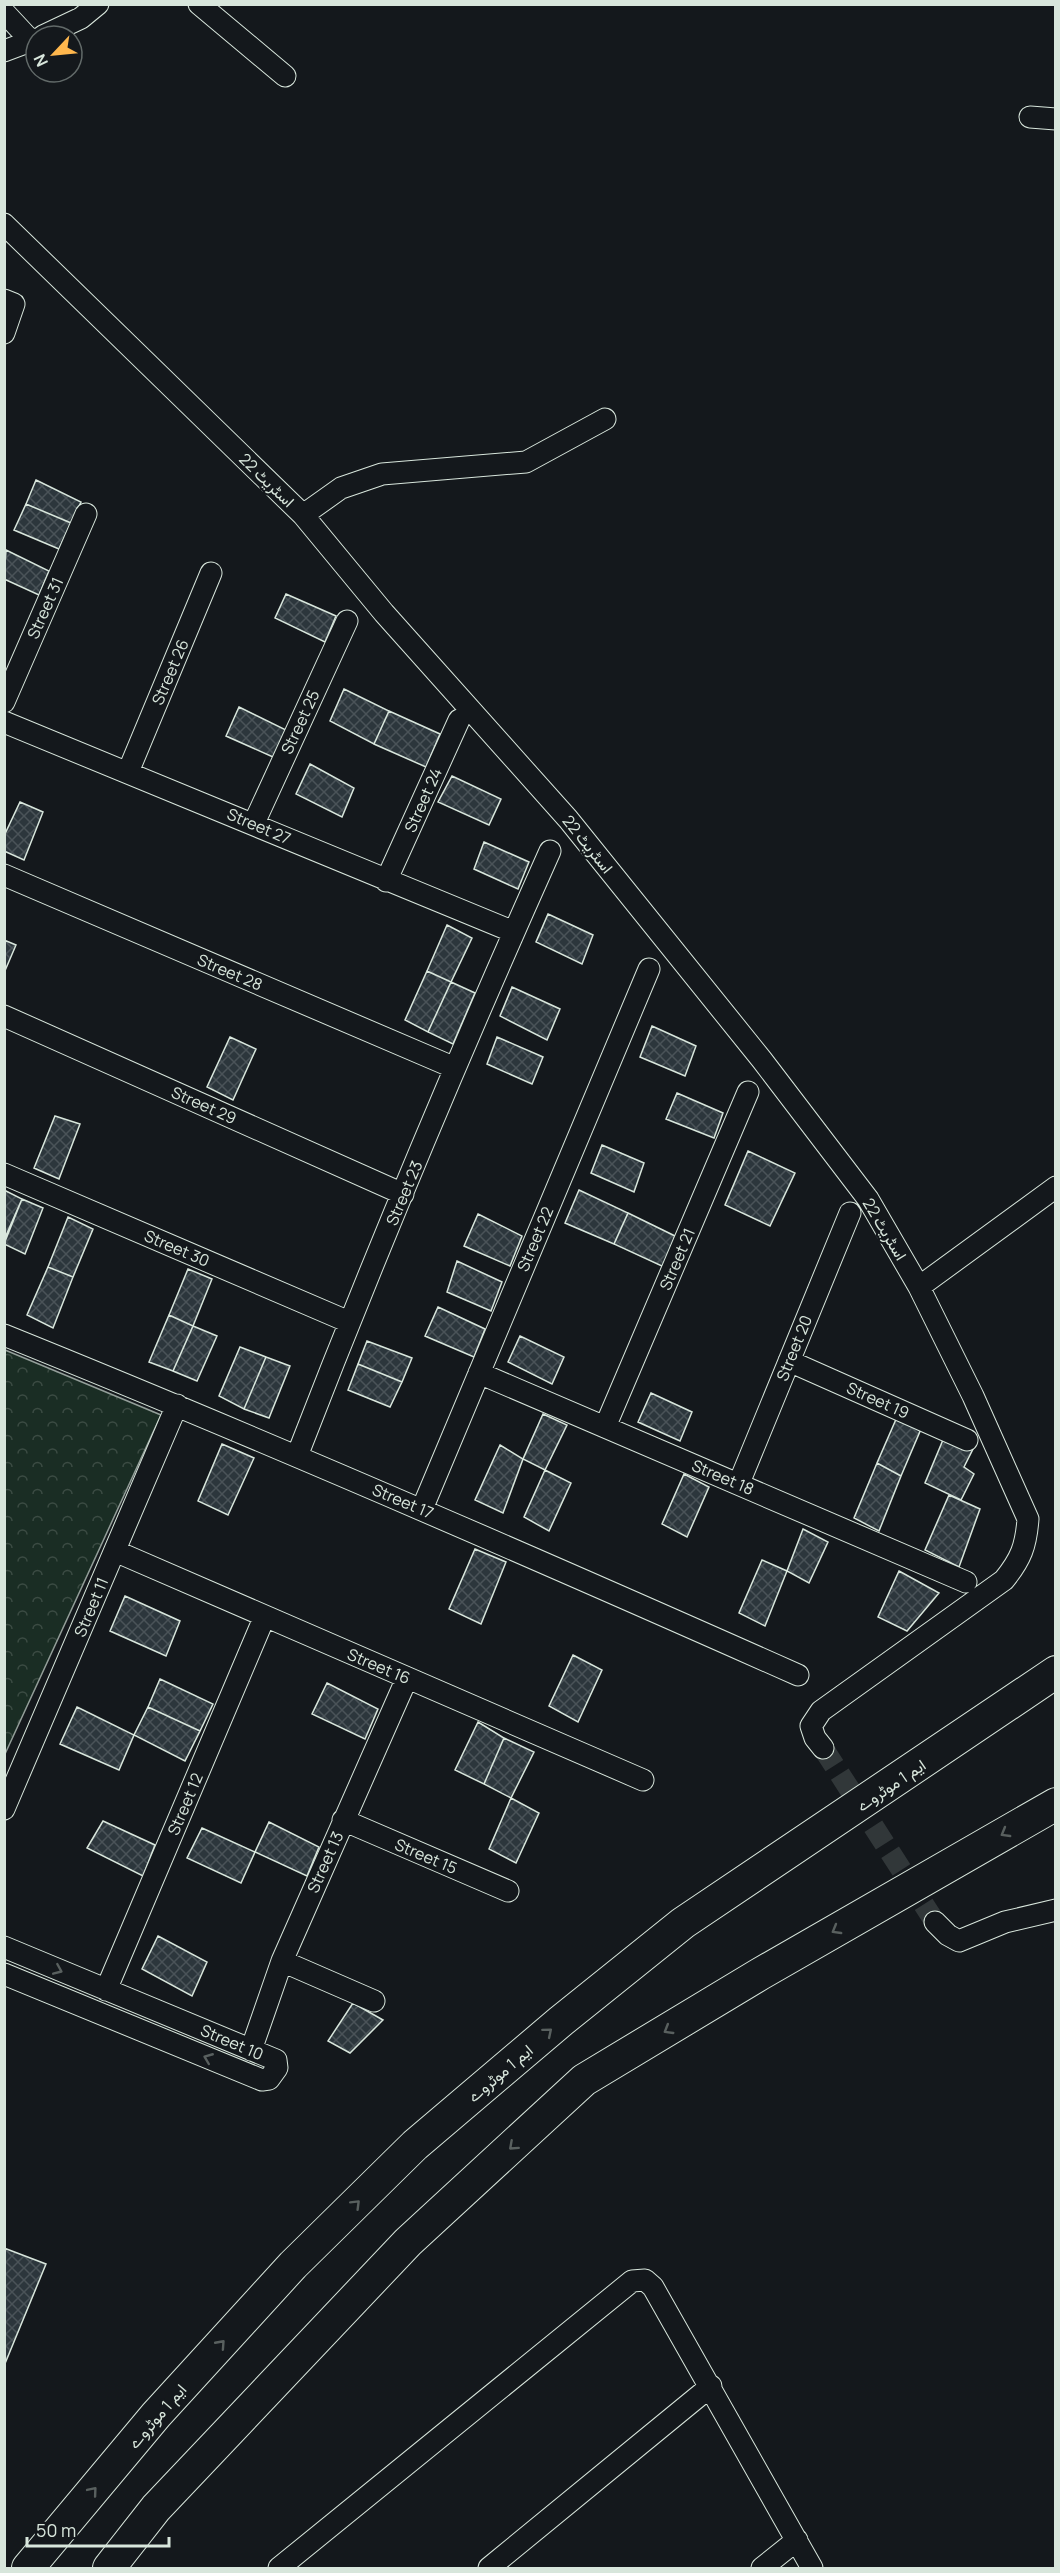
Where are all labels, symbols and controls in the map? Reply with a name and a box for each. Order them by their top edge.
north arrow [24,24,84,84]
text: N [28,51,53,71]
street label: اسٹریٹ 22 [234,448,300,512]
street label: Street 31 [22,574,68,642]
street label: Street 26 [146,636,194,708]
street label: Street 25 [276,686,324,758]
street label: Street 24 [399,764,447,836]
street label: Street 27 [224,803,294,849]
street label: اسٹریٹ 22 [558,810,618,878]
street label: Street 28 [194,948,266,996]
street label: Street 29 [168,1081,240,1129]
street label: Street 23 [381,1157,427,1229]
street label: اسٹریٹ 22 [858,1194,912,1264]
street label: Street 22 [512,1203,558,1275]
street label: Street 30 [141,1224,213,1272]
street label: Street 21 [654,1225,700,1293]
street label: Street 20 [771,1312,817,1384]
street label: Street 19 [843,1376,913,1424]
street label: Street 18 [688,1454,758,1500]
street label: Street 17 [369,1478,437,1524]
street label: Street 11 [69,1574,113,1640]
street label: Street 16 [344,1643,414,1689]
street label: ایم 1 موٹروے [852,1754,930,1816]
street label: Street 12 [162,1770,208,1838]
one-way arrow [1001,1826,1011,1837]
street label: Street 13 [302,1828,348,1896]
street label: Street 15 [391,1833,461,1879]
one-way arrow [832,1923,842,1934]
one-way arrow [52,1963,63,1975]
street label: Street 10 [197,2019,267,2065]
one-way arrow [664,2022,674,2034]
one-way arrow [541,2028,552,2039]
street label: ایم 1 موٹروے [463,2039,537,2107]
one-way arrow [203,2053,214,2065]
one-way arrow [509,2139,519,2150]
one-way arrow [348,2200,359,2211]
one-way arrow [214,2341,225,2351]
street label: ایم 1 موٹروے [123,2379,191,2453]
one-way arrow [86,2487,97,2498]
scale bar [27,2510,170,2548]
text: 50 m [36,2518,76,2542]

